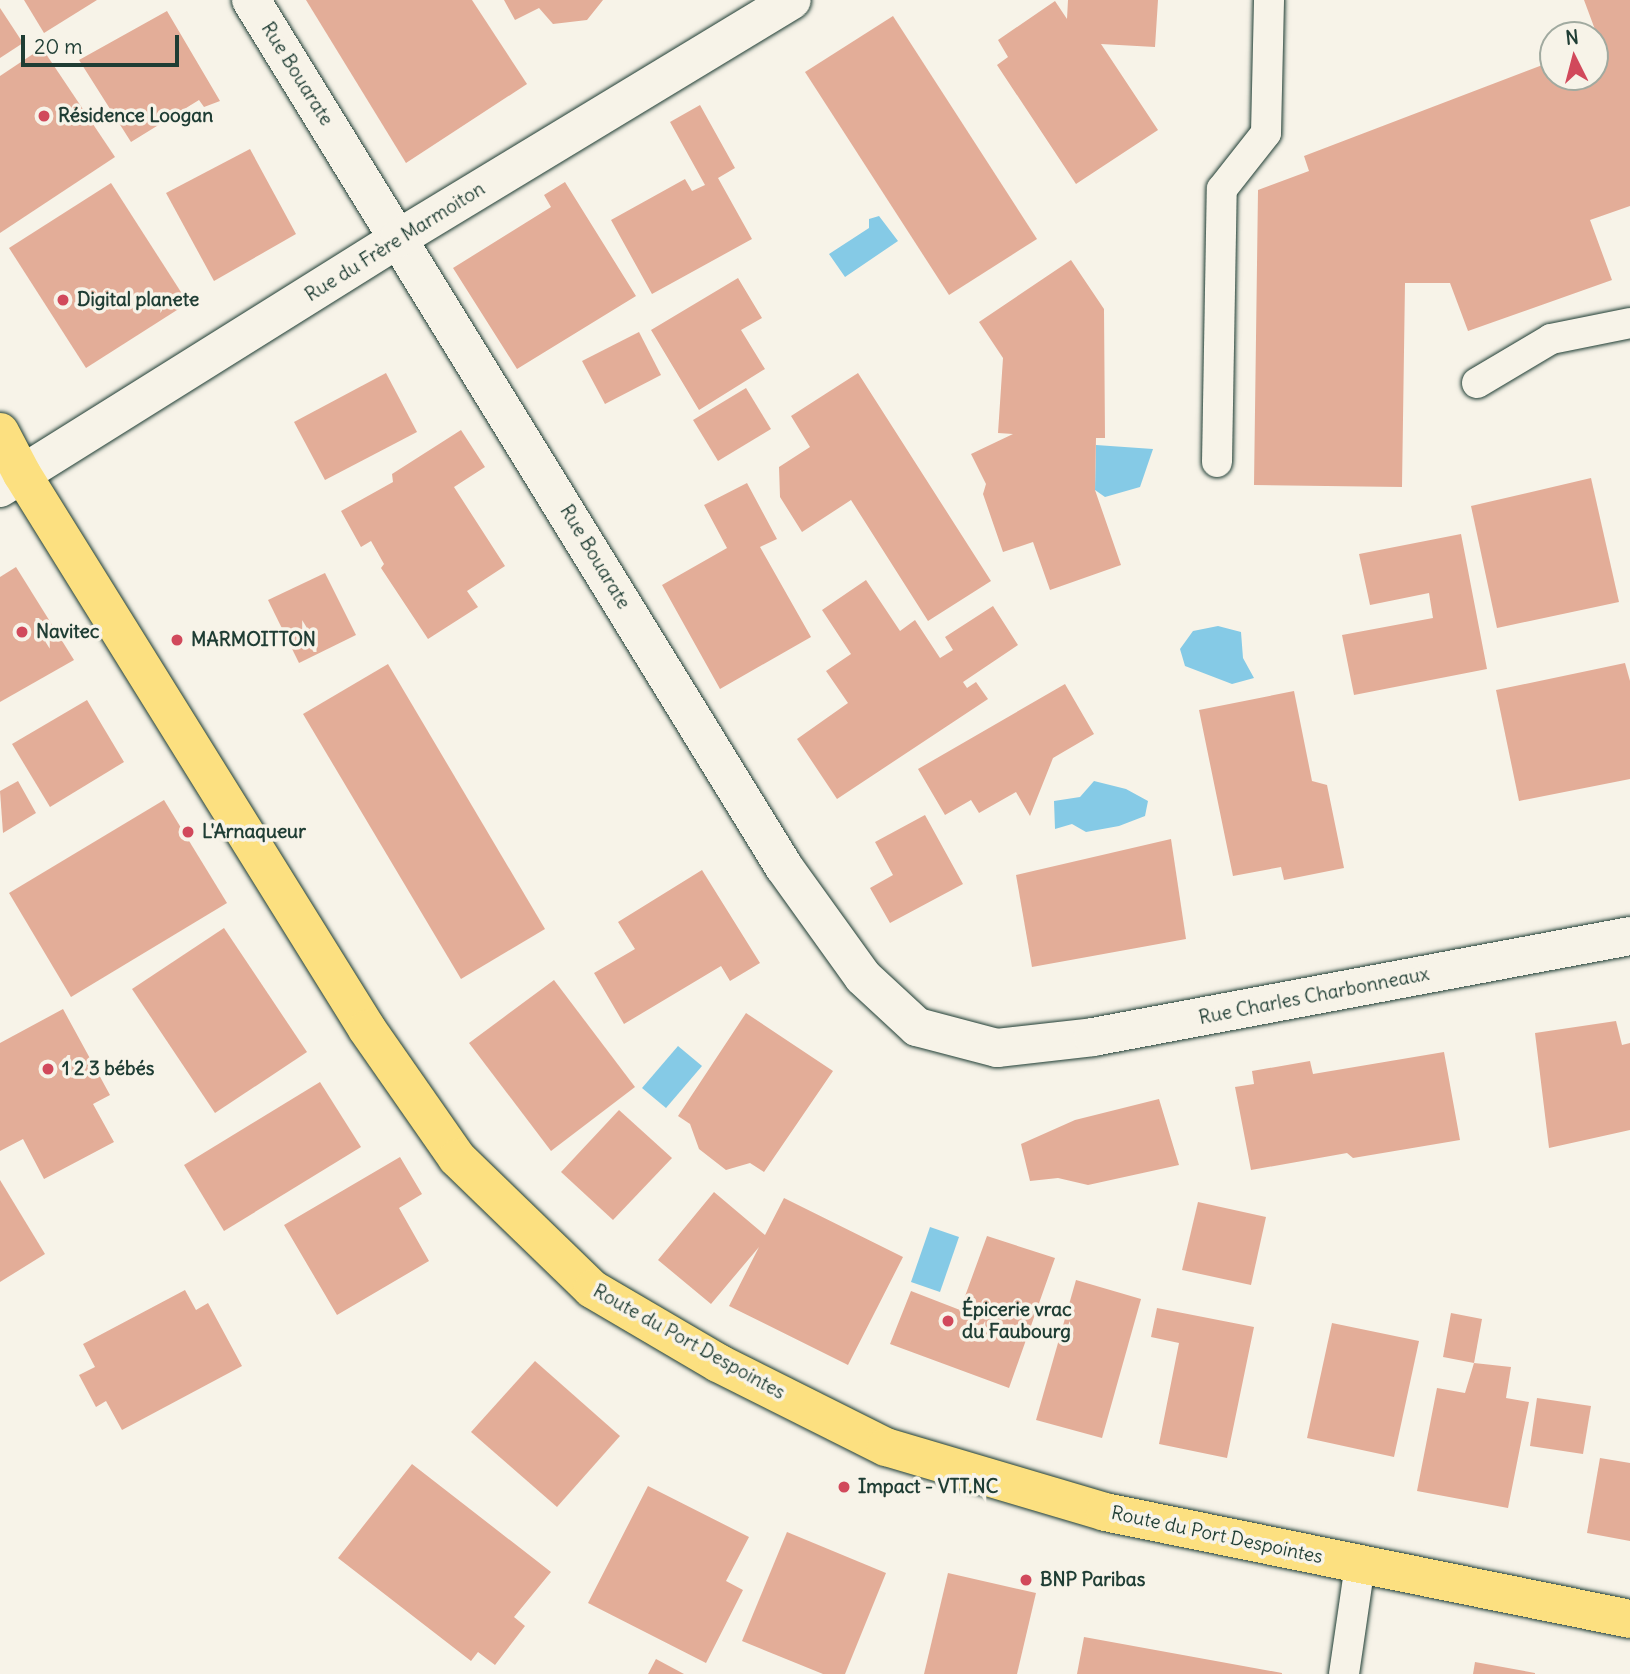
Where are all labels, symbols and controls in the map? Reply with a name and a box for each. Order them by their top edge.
street label: Rue Bouarate [256,18,338,130]
scale bar [24,21,182,65]
north arrow [1539,21,1609,91]
text: N [1564,24,1580,50]
text: 20 m [34,33,83,60]
place label: Résidence Loogan [58,105,213,127]
marker: Résidence Loogan [36,108,52,124]
street label: Rue du Frère Marmoiton [301,177,489,307]
place label: Digital planete [77,289,199,311]
marker: Digital planete [55,292,71,308]
street label: Rue Bouarate [555,501,635,613]
place label: Navitec [36,621,99,643]
marker: Navitec [14,624,30,640]
place label: MARMOITTON [191,629,316,651]
marker: MARMOITTON [169,632,185,648]
place label: L'Arnaqueur [202,821,306,843]
marker: L'Arnaqueur [180,824,196,840]
street label: Rue Charles Charbonneaux [1197,962,1431,1030]
place label: 1 2 3 bébés [62,1058,154,1080]
marker: 1 2 3 bébés [40,1061,56,1077]
street label: Route du Port Despointes [589,1280,789,1404]
place label: Épicerie vrac du Faubourg [962,1299,1072,1343]
marker: Épicerie vrac du Faubourg [940,1313,956,1329]
place label: Impact - VTT.NC [858,1476,998,1498]
marker: Impact - VTT.NC [836,1479,852,1495]
street label: Route du Port Despointes [1109,1501,1325,1569]
place label: BNP Paribas [1040,1569,1145,1591]
marker: BNP Paribas [1018,1572,1034,1588]

